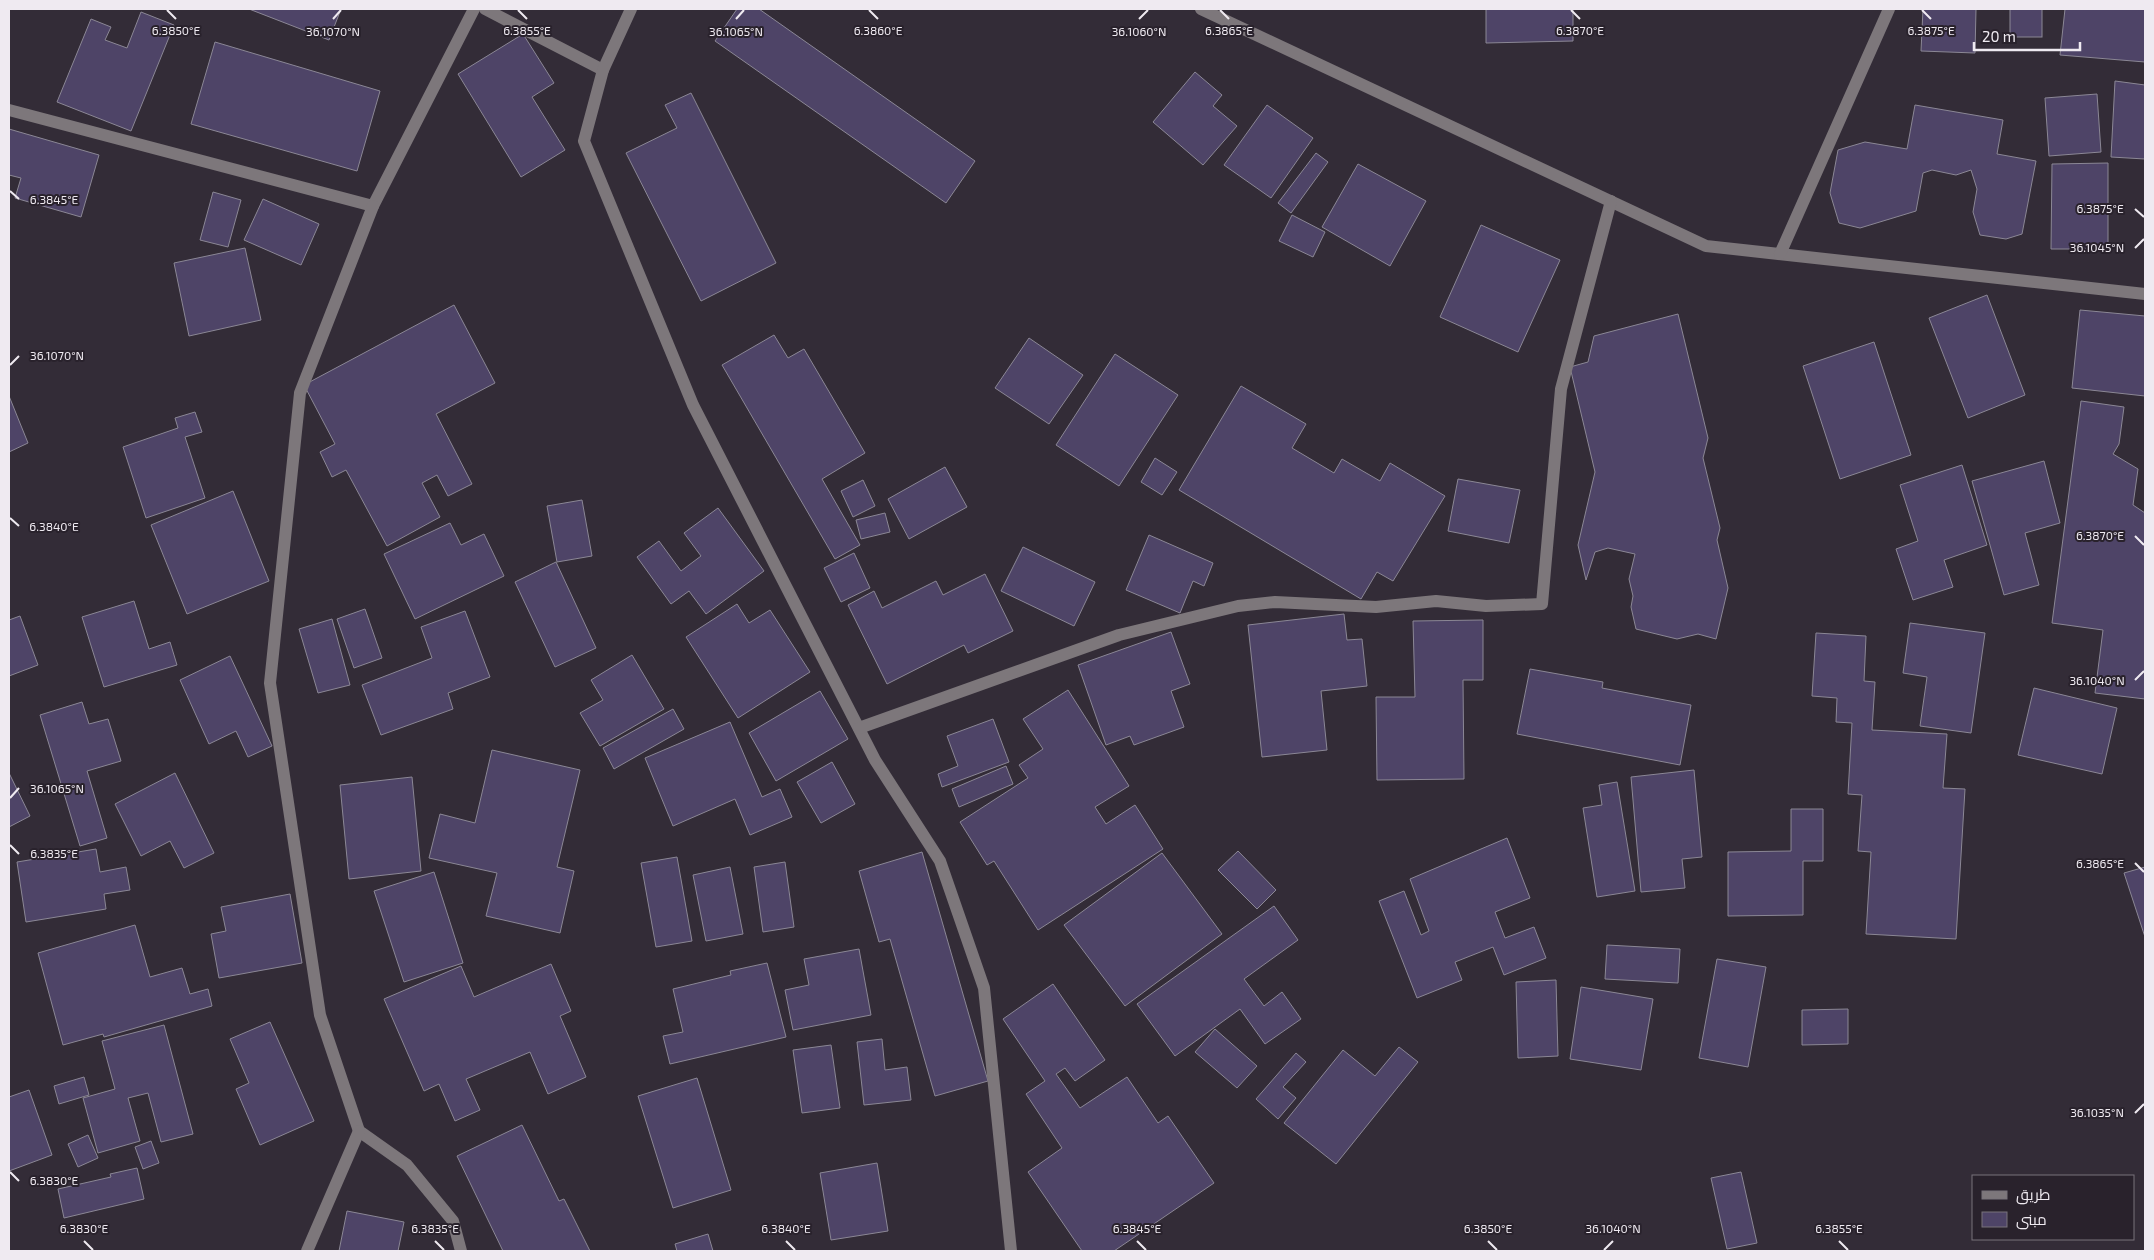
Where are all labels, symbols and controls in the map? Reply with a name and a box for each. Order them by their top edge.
scale bar [1974,20,2080,52]
text: 6.3850°E [152,23,200,37]
text: 6.3855°E [503,23,551,37]
text: 6.3860°E [854,23,903,37]
text: 6.3865°E [1205,23,1253,37]
text: 6.3870°E [1556,23,1604,37]
text: 6.3875°E [1907,23,1955,37]
text: 36.1070°N [306,24,360,38]
text: 36.1065°N [709,24,763,38]
text: 36.1060°N [1112,24,1166,38]
text: 20 m [1982,27,2016,45]
text: 6.3845°E [30,192,79,206]
text: 6.3875°E [2076,201,2124,215]
text: 36.1045°N [2070,240,2124,254]
text: 36.1070°N [30,348,84,362]
text: 6.3840°E [29,519,79,533]
text: 6.3870°E [2076,528,2124,542]
text: 36.1040°N [2069,673,2125,687]
text: 36.1065°N [30,781,84,795]
text: 6.3835°E [30,846,78,860]
text: 6.3865°E [2076,856,2124,870]
text: 36.1035°N [2070,1105,2124,1119]
text: 6.3830°E [30,1173,79,1187]
legend [1972,1175,2134,1240]
text: طريق [2016,1185,2050,1205]
text: مبنى [2016,1210,2047,1230]
text: 6.3830°E [60,1221,109,1235]
text: 6.3835°E [411,1221,459,1235]
text: 6.3840°E [761,1221,811,1235]
text: 6.3845°E [1113,1221,1162,1235]
text: 6.3850°E [1464,1221,1512,1235]
text: 36.1040°N [1585,1221,1641,1235]
text: 6.3855°E [1815,1221,1863,1235]

